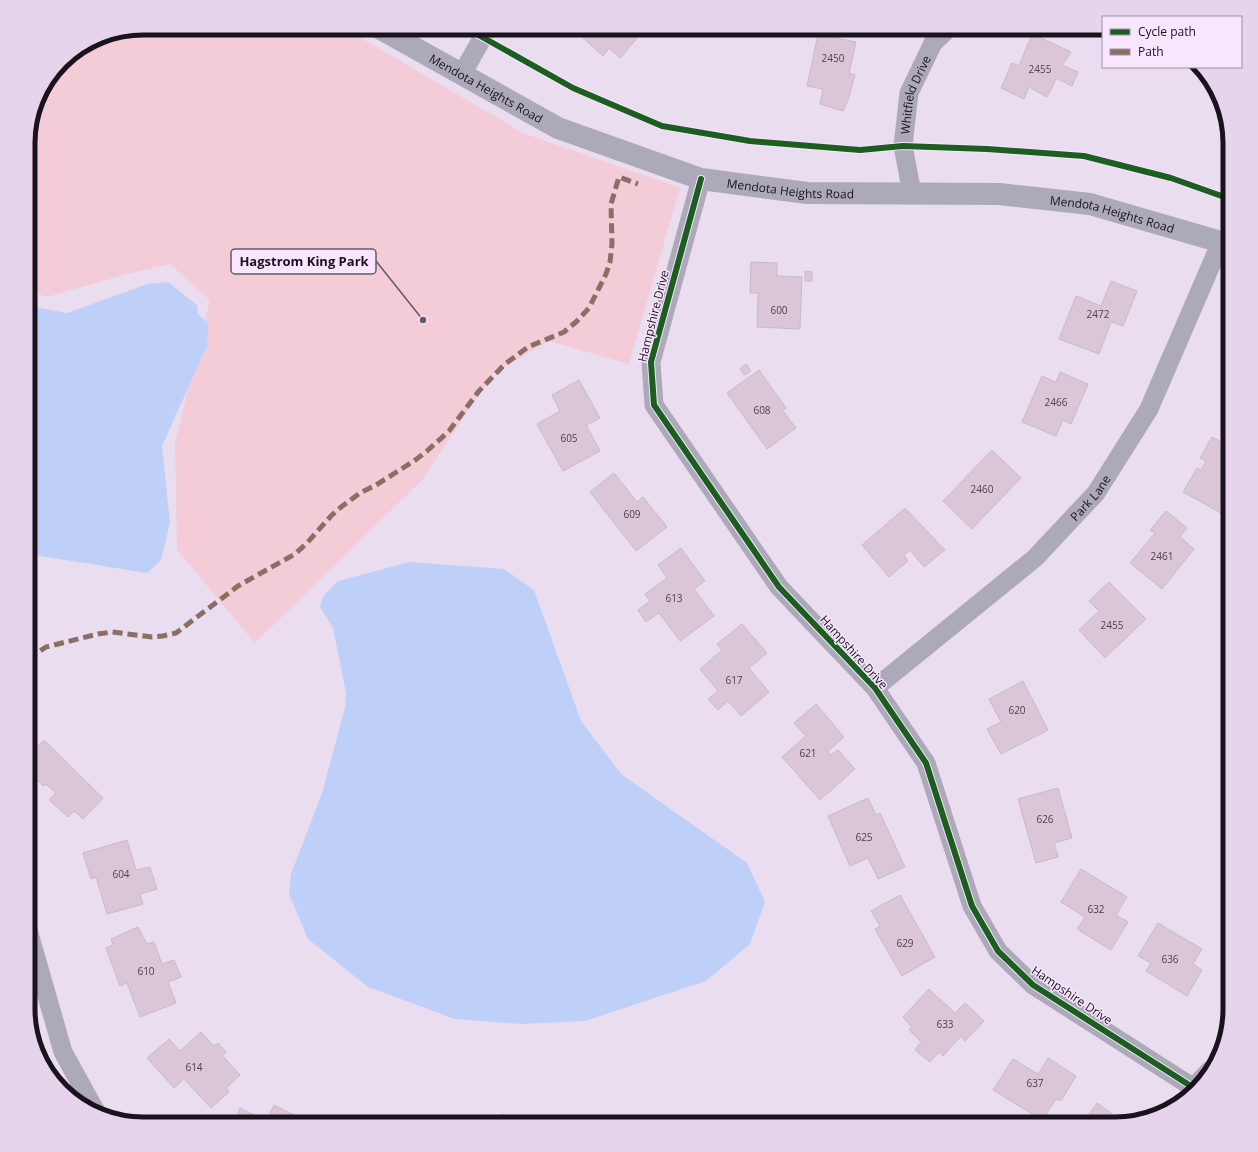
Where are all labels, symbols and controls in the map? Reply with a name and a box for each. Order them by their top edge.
legend [1102,16,1242,68]
text: Cycle path [1138,23,1196,40]
text: Path [1138,43,1164,60]
street label: Mendota Heights Road [426,49,546,127]
house number: 2450 [822,51,845,65]
street label: Whitfield Drive [896,52,935,135]
house number: 2455 [1029,62,1052,76]
street label: Mendota Heights Road [726,174,854,202]
street label: Mendota Heights Road [1049,191,1176,237]
callout: Hagstrom King Park [231,249,376,274]
text: Hagstrom King Park [239,252,370,270]
street label: Hampshire Drive [633,268,673,364]
house number: 600 [770,303,788,317]
house number: 2472 [1087,307,1110,321]
house number: 2466 [1045,395,1068,409]
house number: 608 [753,403,771,417]
house number: 605 [560,431,578,445]
street label: Park Lane [1066,471,1114,524]
house number: 2460 [971,482,994,496]
house number: 609 [623,507,641,521]
house number: 2461 [1151,549,1173,563]
house number: 613 [665,591,683,605]
street label: Hampshire Drive [816,611,892,693]
house number: 2455 [1101,618,1124,632]
house number: 617 [725,673,743,687]
house number: 620 [1008,703,1026,717]
house number: 621 [799,746,817,760]
house number: 626 [1036,812,1054,826]
house number: 625 [855,830,873,844]
house number: 604 [112,867,130,881]
house number: 632 [1087,902,1105,916]
house number: 629 [896,936,914,950]
house number: 636 [1161,952,1179,966]
street label: Hampshire Drive [1028,962,1116,1029]
house number: 610 [137,964,155,978]
house number: 633 [936,1017,954,1031]
house number: 614 [185,1060,203,1074]
house number: 637 [1026,1076,1044,1090]

